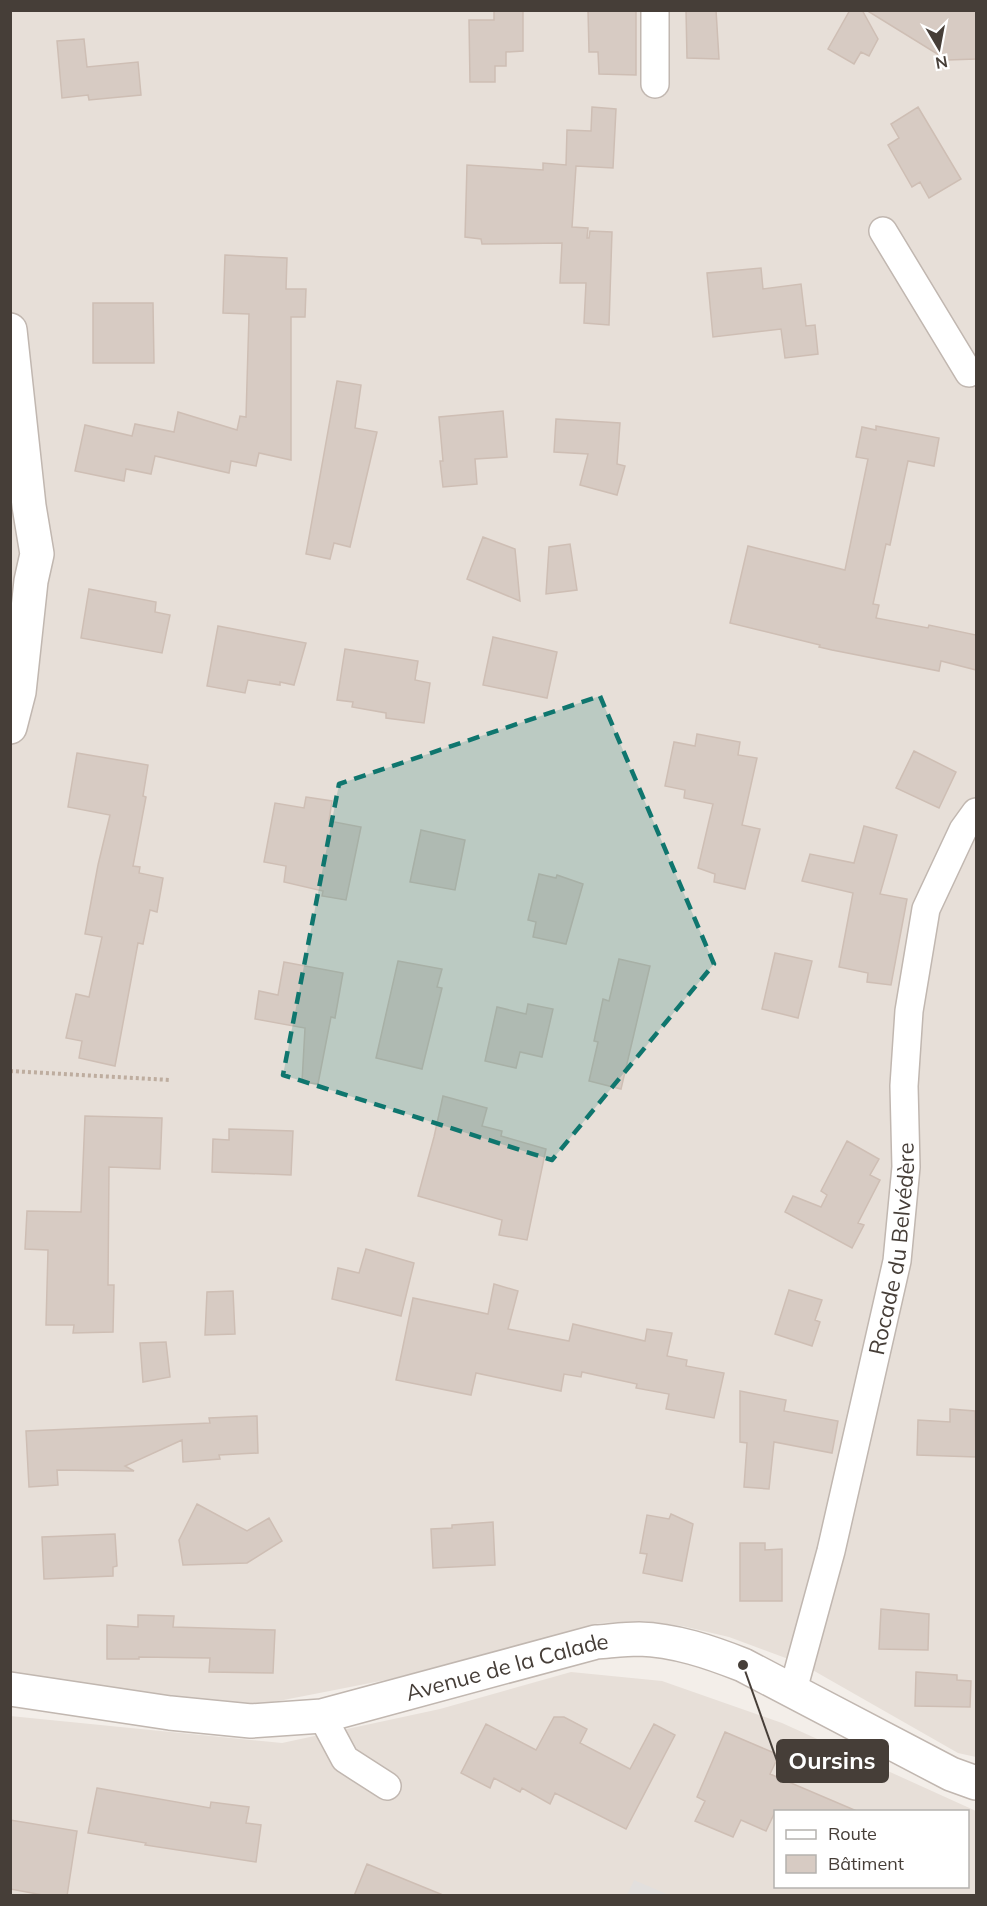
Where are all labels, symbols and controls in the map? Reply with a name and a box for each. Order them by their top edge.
north arrow [909,18,969,78]
text: N [934,52,949,74]
street label: Rocade du Belvédère [862,1142,920,1358]
street label: Avenue de la Calade [402,1627,609,1707]
callout: Oursins [777,1740,888,1782]
text: Oursins [788,1745,876,1775]
legend [774,1810,969,1888]
text: Route [828,1822,877,1845]
text: Bâtiment [828,1852,904,1875]

